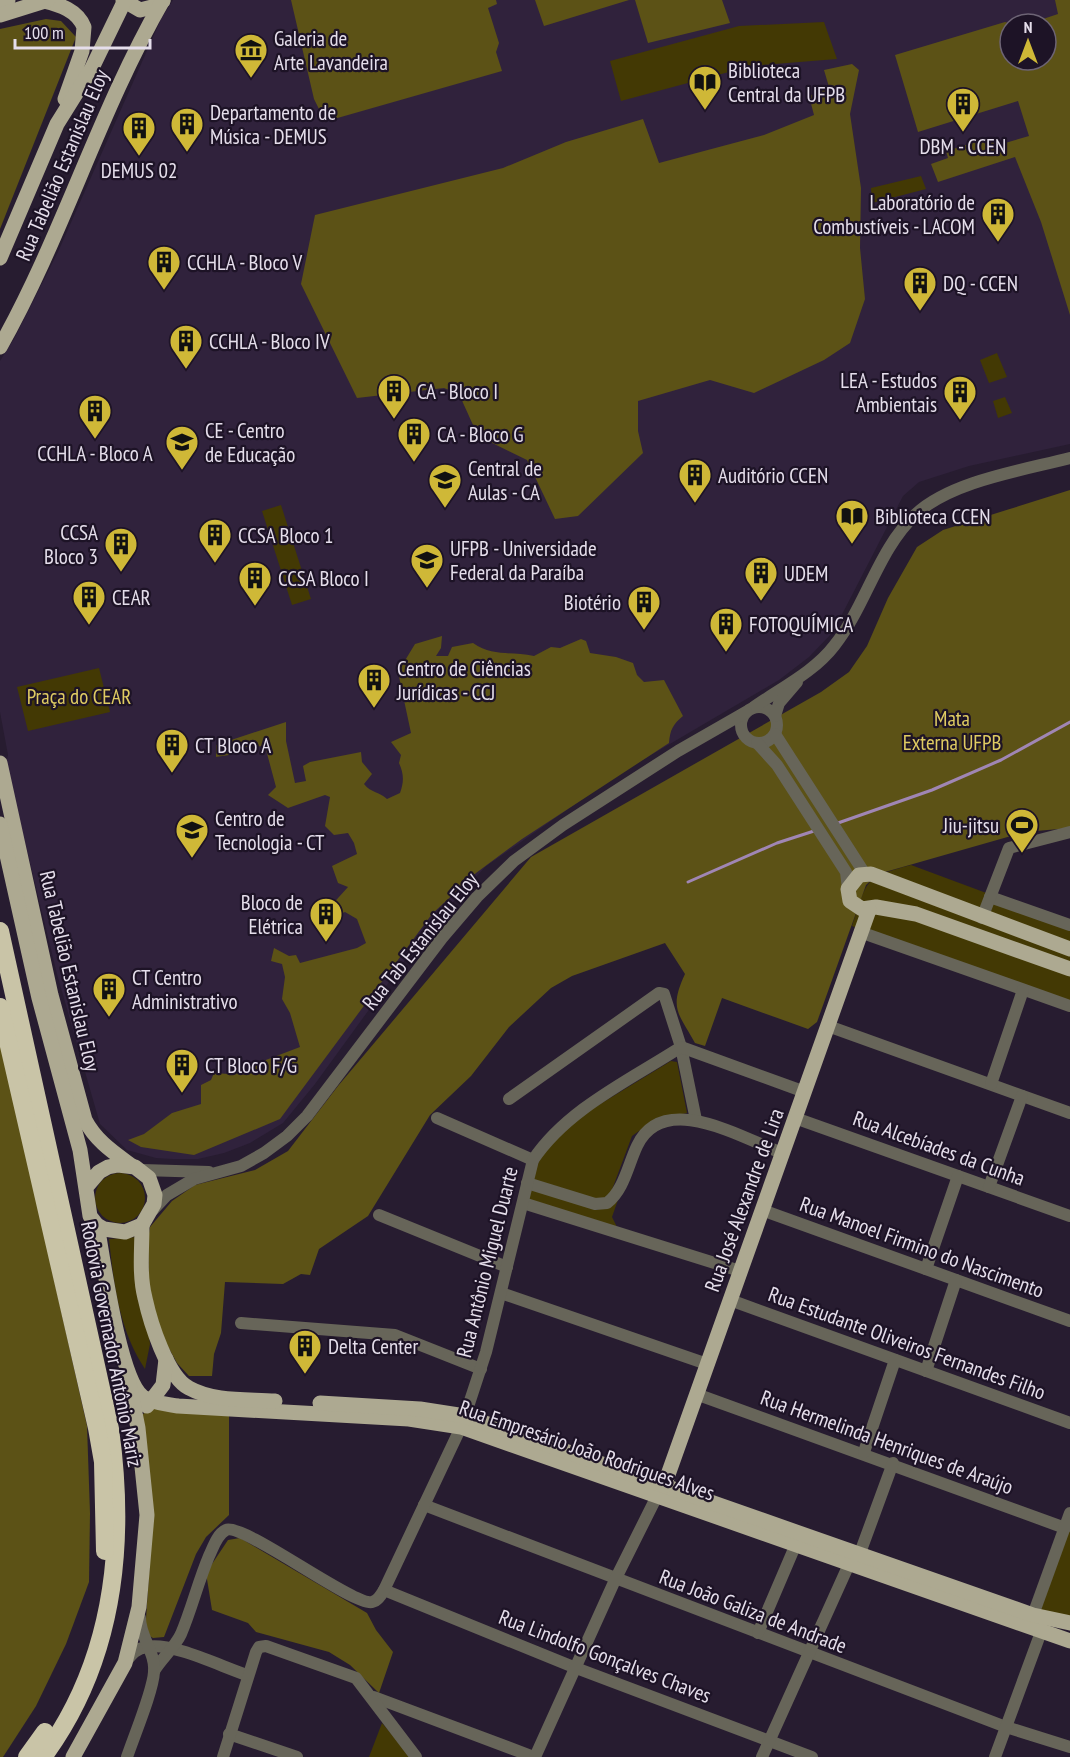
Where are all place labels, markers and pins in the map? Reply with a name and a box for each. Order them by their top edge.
place label: Galeria de Arte Lavandeira [274,25,388,76]
museum icon: Galeria de Arte Lavandeira [233,32,269,79]
place label: Biblioteca Central da UFPB [728,57,845,108]
library icon: Biblioteca Central da UFPB [687,64,723,111]
building icon: DBM - CCEN [945,86,981,133]
place label: Departamento de Música - DEMUS [210,99,336,150]
building icon: Departamento de Música - DEMUS [169,106,205,153]
building icon: DEMUS 02 [121,110,157,157]
place label: DBM - CCEN [920,133,1006,160]
place label: DEMUS 02 [101,157,177,184]
place label: Laboratório de Combustíveis - LACOM [813,189,975,240]
building icon: Laboratório de Combustíveis - LACOM [980,196,1016,243]
building icon: CCHLA - Bloco V [146,244,182,291]
place label: CCHLA - Bloco V [187,249,303,276]
building icon: DQ - CCEN [902,265,938,312]
place label: DQ - CCEN [943,270,1018,297]
building icon: CCHLA - Bloco IV [168,323,204,370]
place label: CCHLA - Bloco IV [209,328,330,355]
place label: LEA - Estudos Ambientais [840,367,937,418]
building icon: CA - Bloco I [376,373,412,420]
building icon: LEA - Estudos Ambientais [942,374,978,421]
place label: CA - Bloco I [417,378,498,405]
building icon: CCHLA - Bloco A [77,393,113,440]
building icon: CA - Bloco G [396,416,432,463]
place label: CE - Centro de Educação [205,417,295,468]
place label: CA - Bloco G [437,421,524,448]
school or university icon: CE - Centro de Educação [164,424,200,471]
place label: CCHLA - Bloco A [37,440,153,467]
place label: Central de Aulas - CA [468,455,542,506]
building icon: Auditório CCEN [677,457,713,504]
school or university icon: Central de Aulas - CA [427,462,463,509]
place label: Auditório CCEN [718,462,828,489]
library icon: Biblioteca CCEN [834,498,870,545]
place label: Biblioteca CCEN [875,503,991,530]
building icon: CCSA Bloco 1 [197,517,233,564]
place label: CCSA Bloco 3 [44,519,98,570]
place label: CCSA Bloco 1 [238,522,333,549]
building icon: CCSA Bloco 3 [103,526,139,573]
place label: UFPB - Universidade Federal da Paraíba [450,535,597,586]
school or university icon: UFPB - Universidade Federal da Paraíba [409,542,445,589]
building icon: UDEM [743,555,779,602]
building icon: CCSA Bloco I [237,560,273,607]
place label: UDEM [784,560,828,587]
place label: CCSA Bloco I [278,565,369,592]
building icon: CEAR [71,579,107,626]
place label: CEAR [112,584,151,611]
building icon: Biotério [626,584,662,631]
place label: Biotério [564,589,621,616]
building icon: FOTOQUÍMICA [708,606,744,653]
place label: FOTOQUÍMICA [749,611,853,638]
place label: Centro de Ciências Jurídicas - CCJ [396,655,531,706]
building icon: Centro de Ciências Jurídicas - CCJ [356,662,392,709]
building icon: CT Bloco A [154,727,190,774]
place label: CT Bloco A [195,732,271,759]
place label: Centro de Tecnologia - CT [215,805,325,856]
sports icon: Jiu-jitsu [1004,807,1040,854]
school or university icon: Centro de Tecnologia - CT [174,812,210,859]
place label: Jiu-jitsu [942,812,999,839]
place label: Bloco de Elétrica [241,889,303,940]
building icon: Bloco de Elétrica [308,896,344,943]
place label: CT Centro Administrativo [132,964,238,1015]
building icon: CT Centro Administrativo [91,971,127,1018]
building icon: CT Bloco F/G [164,1047,200,1094]
place label: CT Bloco F/G [205,1052,297,1079]
building icon: Delta Center [287,1328,323,1375]
place label: Delta Center [328,1333,418,1360]

